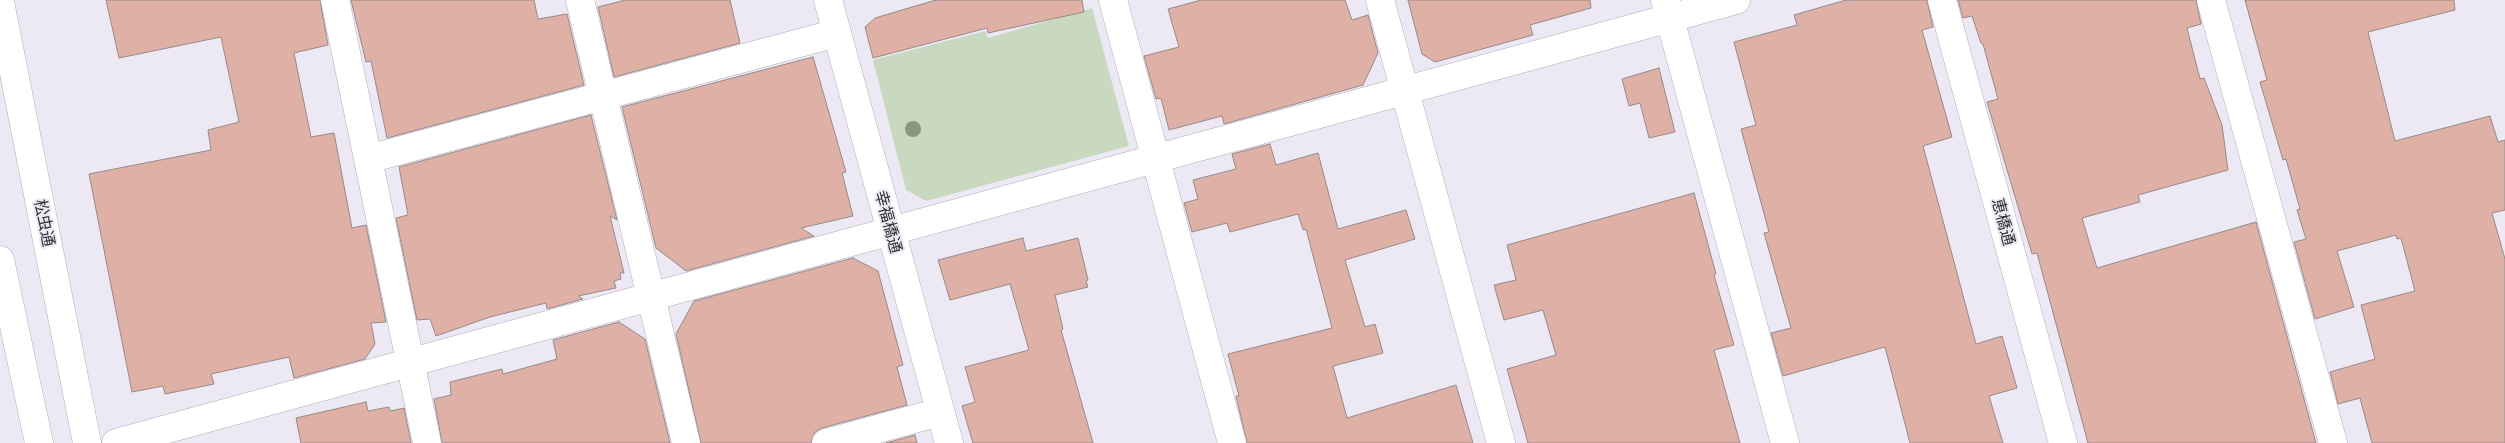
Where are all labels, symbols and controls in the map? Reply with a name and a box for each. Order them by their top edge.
street label: 幸福橋通 [870,189,906,255]
street label: 恵橋通 [1988,196,2018,248]
street label: 松虫通 [30,198,58,248]

